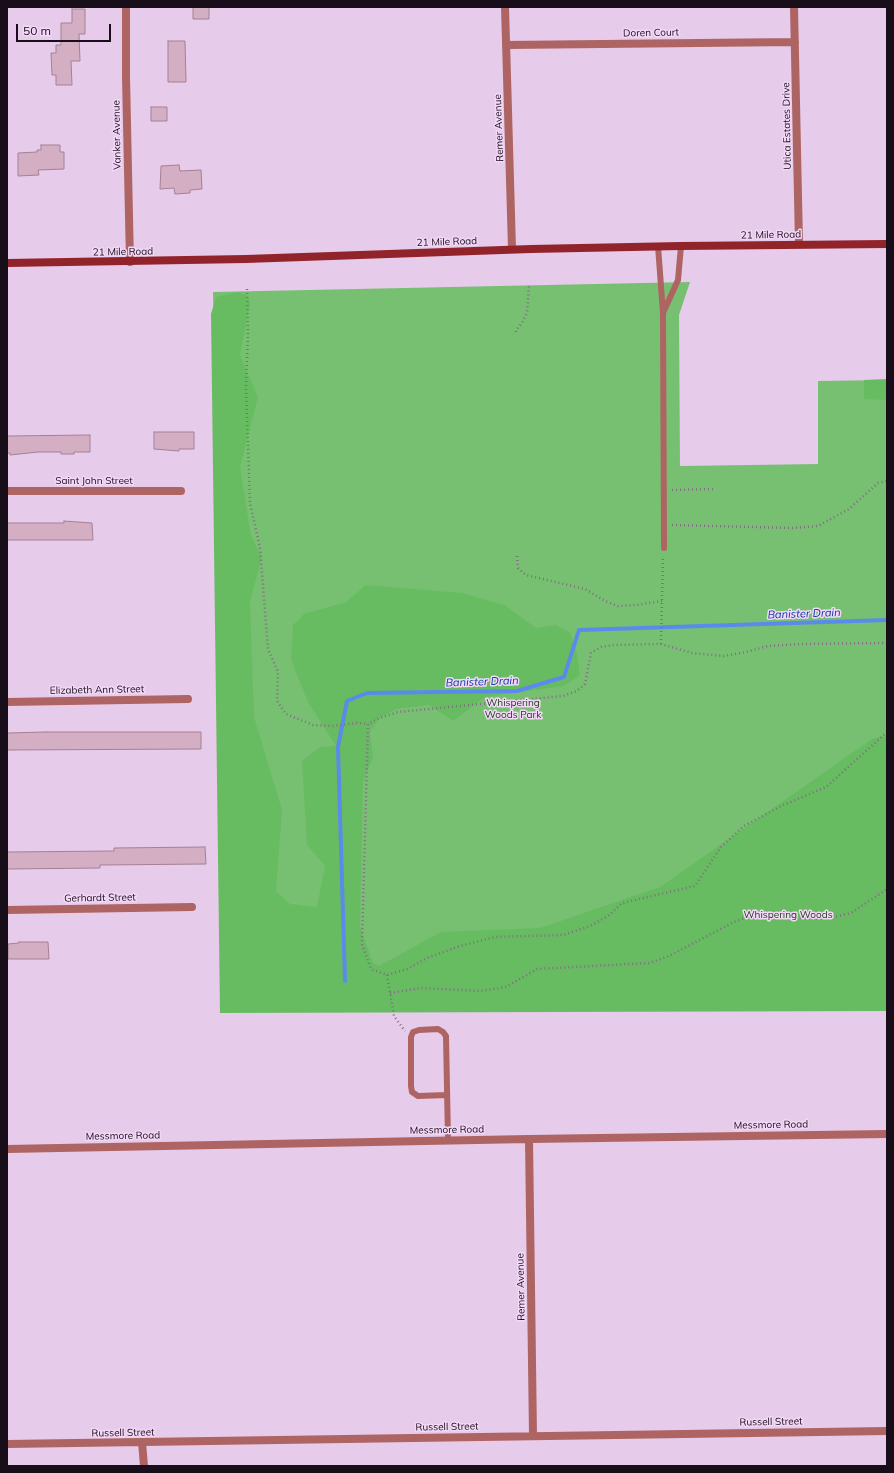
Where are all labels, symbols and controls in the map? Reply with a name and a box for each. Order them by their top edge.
scale bar [18,16,113,42]
text: 50 m [23,23,51,38]
street label: Doren Court [623,27,679,39]
street label: Utica Estates Drive [780,82,794,170]
street label: Remer Avenue [492,94,506,162]
street label: Vanker Avenue [110,100,124,170]
street label: 21 Mile Road [741,228,801,242]
street label: 21 Mile Road [417,235,477,249]
street label: 21 Mile Road [93,245,153,259]
street label: Saint John Street [55,475,133,487]
water label: Banister Drain [767,606,841,622]
water label: Banister Drain [445,674,519,690]
street label: Elizabeth Ann Street [50,683,144,697]
park label: Whispering Woods Park [485,697,541,720]
street label: Gerhardt Street [64,891,136,905]
park label: Whispering Woods [743,909,833,921]
street label: Messmore Road [734,1118,808,1132]
street label: Messmore Road [410,1123,484,1137]
street label: Messmore Road [86,1129,160,1143]
street label: Remer Avenue [514,1253,528,1321]
street label: Russell Street [739,1415,803,1429]
street label: Russell Street [415,1420,479,1434]
street label: Russell Street [91,1426,155,1440]

